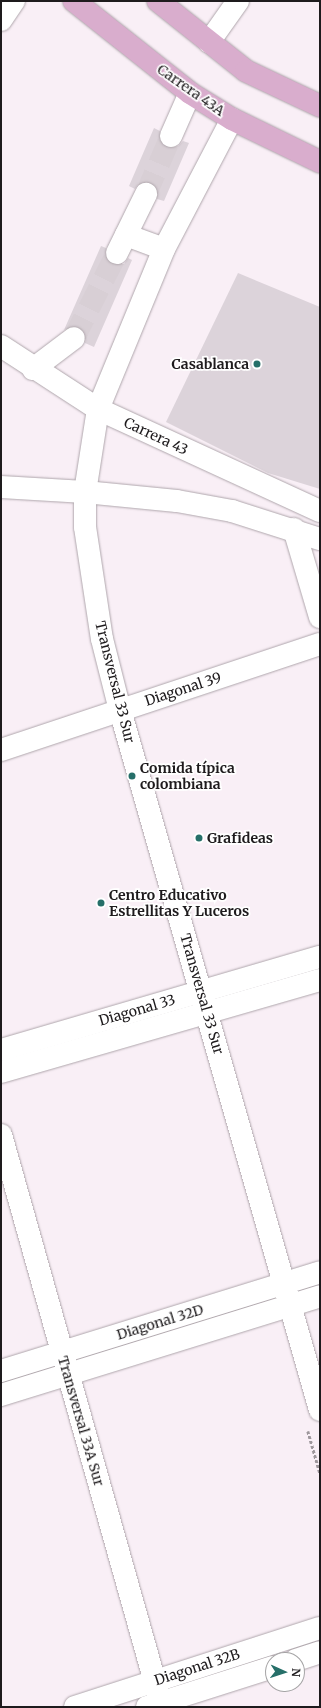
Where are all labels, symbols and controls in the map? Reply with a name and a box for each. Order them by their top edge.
street label: Carrera 43A [154,61,228,119]
place label: Casablanca [172,356,249,372]
marker: Casablanca [252,359,262,369]
street label: Carrera 43 [121,414,191,458]
street label: Transversal 33 Sur [92,619,138,745]
street label: Diagonal 39 [143,669,223,709]
place label: Comida típica colombiana [140,760,235,792]
marker: Comida típica colombiana [127,771,137,781]
place label: Grafideas [207,830,273,846]
marker: Grafideas [194,833,204,843]
place label: Centro Educativo Estrellitas Y Luceros [109,887,249,920]
marker: Centro Educativo Estrellitas Y Luceros [96,898,106,908]
street label: Transversal 33 Sur [177,932,227,1056]
street label: Diagonal 33 [97,991,177,1029]
street label: Diagonal 32D [115,1301,205,1343]
street label: Transversal 33A Sur [54,1354,108,1488]
street label: Diagonal 32B [152,1645,242,1689]
north arrow [265,1652,305,1692]
text: N [289,1668,303,1677]

